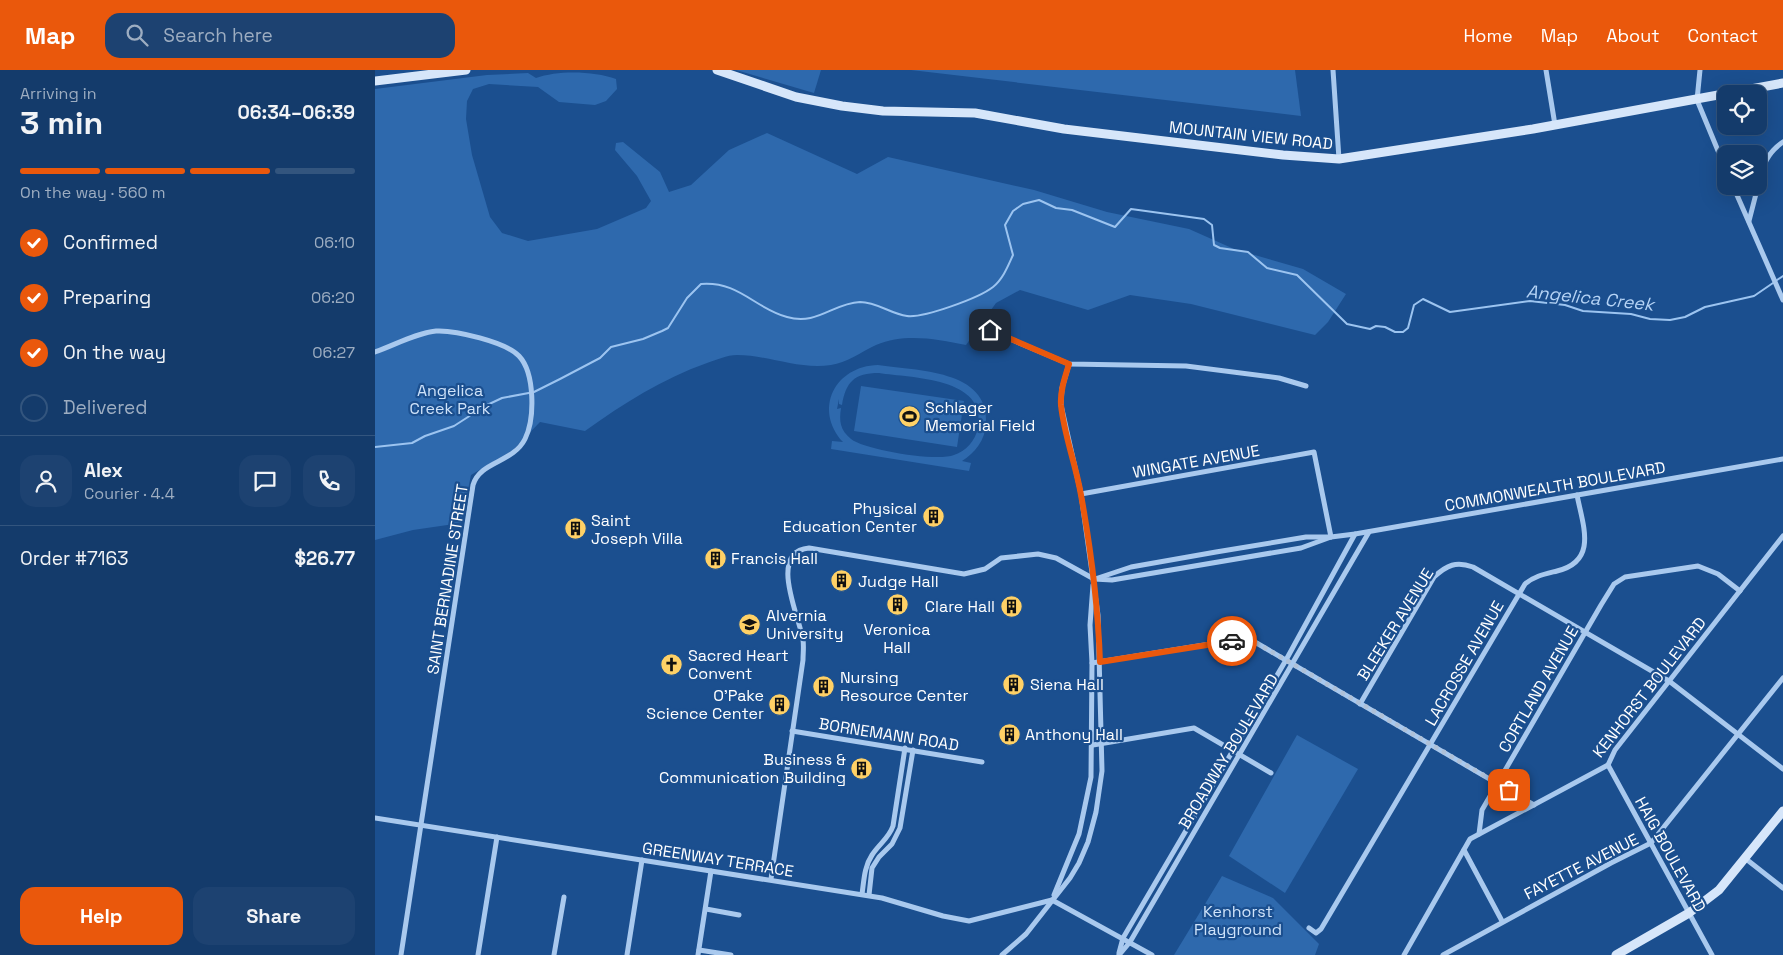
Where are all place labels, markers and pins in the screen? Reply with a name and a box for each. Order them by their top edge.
pin [969,309,1011,351]
place label: Schlager Memorial Field [925,397,1035,436]
sports icon: Schlager Memorial Field [897,404,921,428]
place label: Physical Education Center [783,498,917,537]
building icon: Physical Education Center [921,505,945,529]
place label: Saint Joseph Villa [591,510,683,549]
building icon: Saint Joseph Villa [563,517,587,541]
building icon: Francis Hall [703,546,727,570]
place label: Francis Hall [731,548,818,569]
building icon: Judge Hall [830,569,854,593]
place label: Judge Hall [858,571,939,592]
building icon: Veronica Hall [885,593,909,617]
building icon: Clare Hall [999,594,1023,618]
place label: Clare Hall [925,596,995,617]
place label: Alvernia University [766,605,844,644]
school or university icon: Alvernia University [738,612,762,636]
place label: Veronica Hall [864,619,930,658]
place label: Sacred Heart Convent [688,645,789,684]
church icon: Sacred Heart Convent [660,652,684,676]
place label: Nursing Resource Center [840,667,968,706]
building icon: Siena Hall [1002,672,1026,696]
building icon: Nursing Resource Center [812,674,836,698]
place label: Siena Hall [1030,674,1104,695]
place label: O'Pake Science Center [646,685,764,724]
building icon: O'Pake Science Center [768,692,792,716]
building icon: Anthony Hall [997,722,1021,746]
place label: Anthony Hall [1025,724,1123,745]
place label: Business & Communication Building [659,749,846,788]
building icon: Business & Communication Building [850,756,874,780]
pin [1488,769,1530,811]

